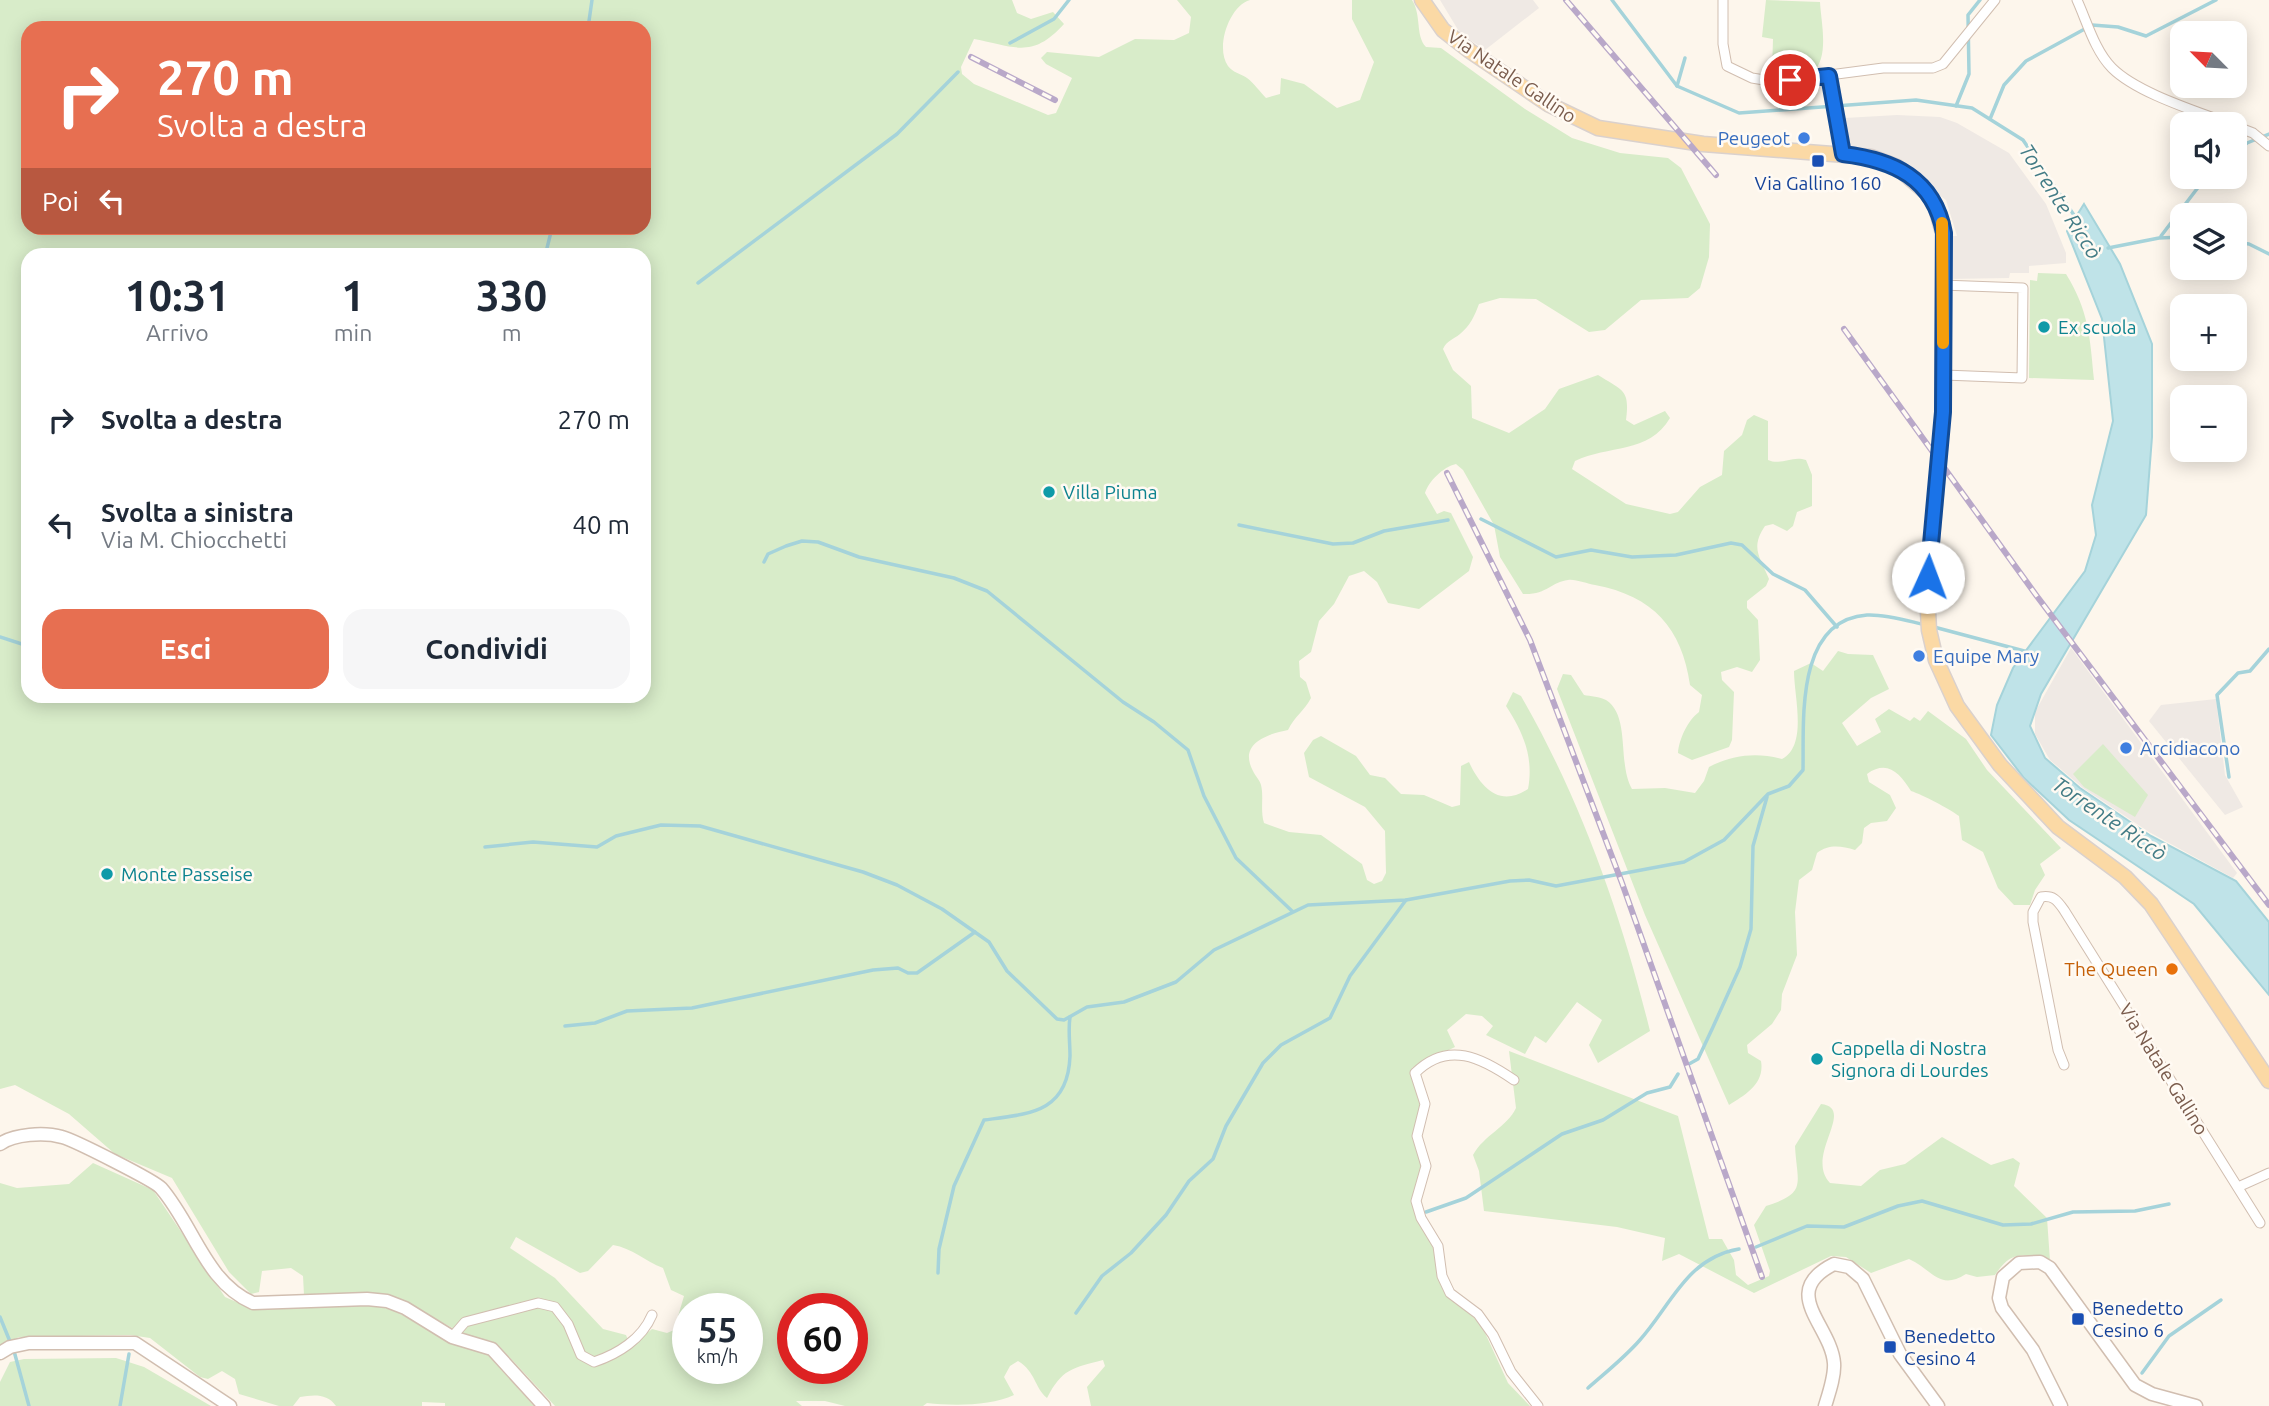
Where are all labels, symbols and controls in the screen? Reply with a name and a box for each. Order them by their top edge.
north arrow [2170,21,2247,98]
map controls [2170,21,2247,462]
street label: Via Natale Gallino [1443,25,1581,127]
icon: right [42,49,133,140]
text: 270 m [157,49,294,104]
pin [1760,50,1820,110]
icon: arrive [1771,61,1809,99]
text: Svolta a destra [157,107,368,143]
button: sound [2170,112,2247,189]
place label: Peugeot [1718,127,1791,149]
marker: Peugeot [1796,130,1812,146]
water label: Torrente Riccò [2015,139,2107,263]
marker: Via Gallino 160 [1810,153,1826,169]
place label: Via Gallino 160 [1755,172,1881,194]
icon: left [93,182,131,220]
text: Poi [42,187,79,216]
button: layers [2170,203,2247,280]
text: 10:31 [125,272,230,319]
text: 1 [341,272,365,319]
text: 330 [476,272,547,319]
button: + [2170,294,2247,371]
place label: Ex scuola [2058,316,2137,338]
marker: Ex scuola [2036,319,2052,335]
text: Arrivo [146,320,209,345]
text: min [334,320,372,345]
text: m [502,320,522,345]
button: − [2170,385,2247,462]
icon: right [42,401,80,439]
text: Svolta a destra [101,405,283,434]
text: 270 m [558,405,630,434]
place label: Villa Piuma [1063,481,1157,503]
marker: Villa Piuma [1041,484,1057,500]
text: Svolta a sinistra [101,498,294,527]
icon: left [42,506,80,544]
text: 40 m [572,510,630,539]
text: Via M. Chiocchetti [101,527,287,552]
position arrow [1891,540,1965,614]
button: Esci [42,609,329,689]
button: Condividi [343,609,630,689]
place label: Equipe Mary [1933,645,2039,667]
marker: Equipe Mary [1911,648,1927,664]
place label: Arcidiacono [2140,737,2240,759]
marker: Arcidiacono [2118,740,2134,756]
water label: Torrente Riccò [2049,771,2171,865]
place label: Monte Passeise [121,863,253,885]
marker: Monte Passeise [99,866,115,882]
place label: The Queen [2064,958,2158,980]
marker: The Queen [2164,961,2180,977]
street label: Via Natale Gallino [2115,999,2213,1139]
place label: Cappella di Nostra Signora di Lourdes [1831,1037,1989,1081]
marker: Cappella di Nostra Signora di Lourdes [1809,1051,1825,1067]
speed limit sign: 60 [777,1293,868,1384]
place label: Benedetto Cesino 6 [2092,1297,2184,1341]
text: 55 [698,1309,737,1349]
marker: Benedetto Cesino 6 [2070,1311,2086,1327]
place label: Benedetto Cesino 4 [1904,1325,1996,1369]
marker: Benedetto Cesino 4 [1882,1339,1898,1355]
text: km/h [697,1346,738,1366]

